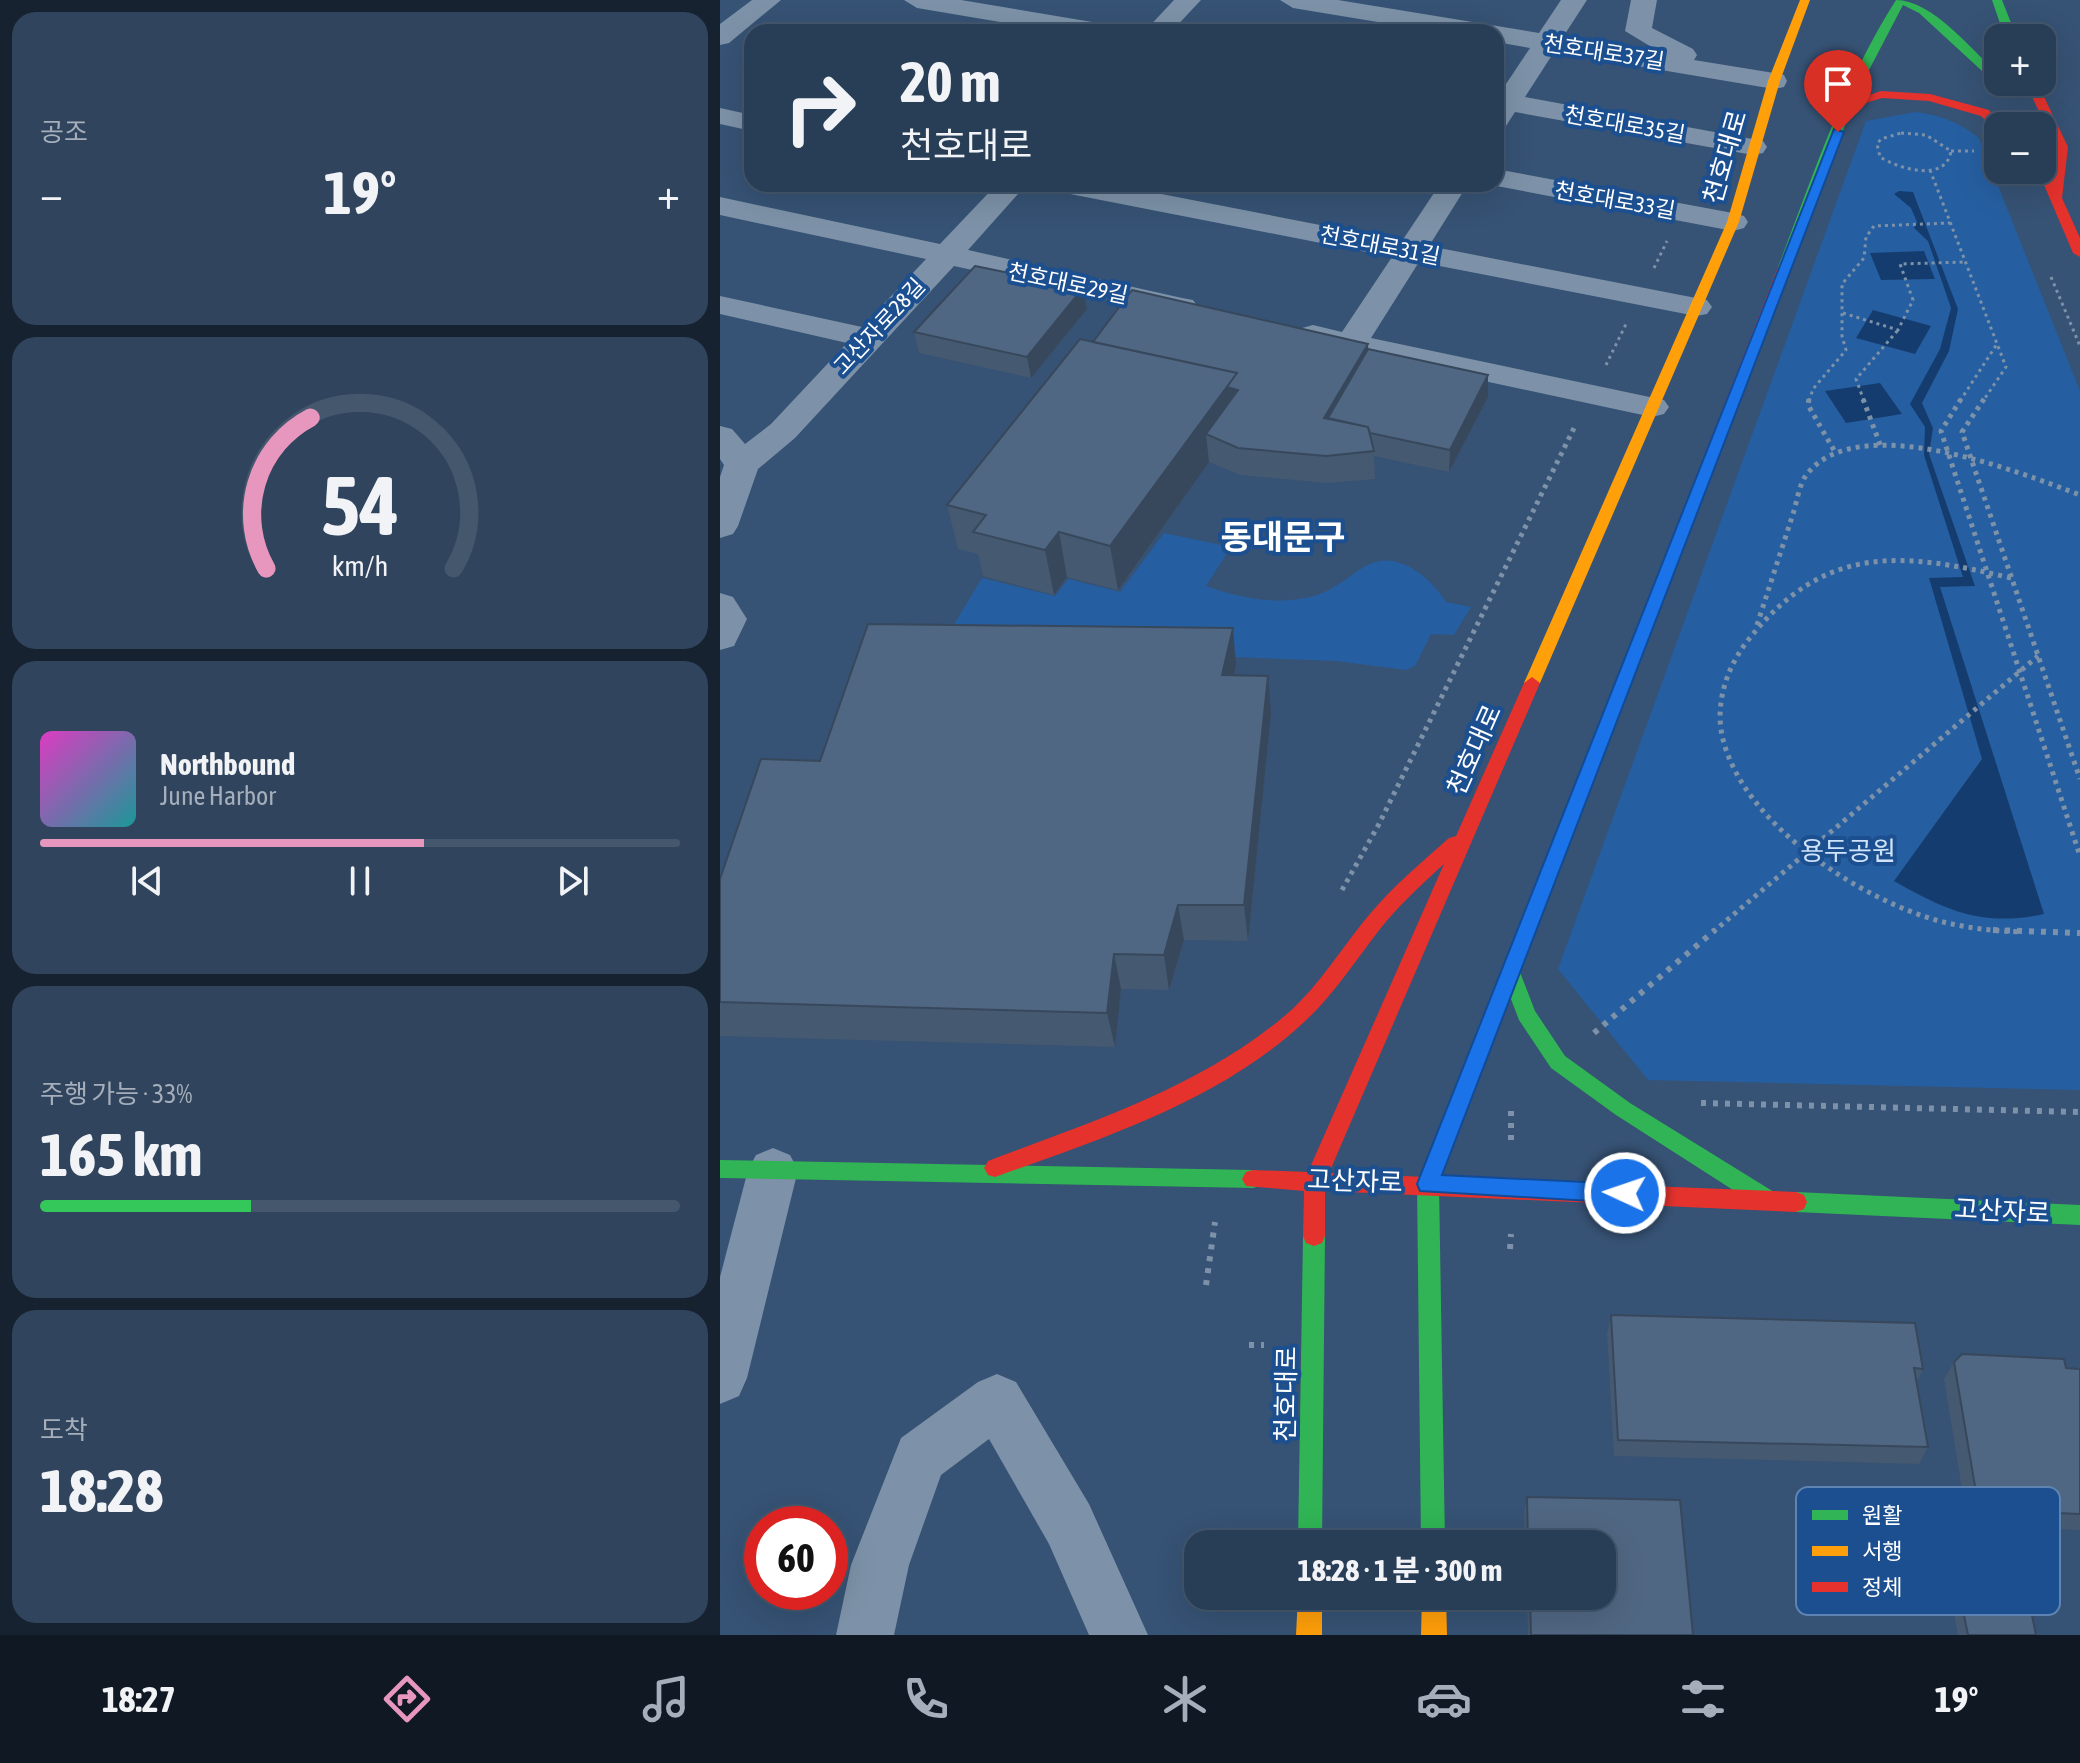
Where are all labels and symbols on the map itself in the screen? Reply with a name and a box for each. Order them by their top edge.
street label: 천호대로37길 [1542,30,1666,74]
pin [1804,50,1872,132]
street label: 천호대로35길 [1563,101,1687,147]
street label: 천호대로 [1697,107,1753,207]
street label: 천호대로33길 [1553,177,1677,223]
street label: 천호대로31길 [1318,221,1442,269]
street label: 천호대로29길 [1006,258,1130,308]
street label: 고산자로28길 [828,273,930,379]
district label: 동대문구 [1220,517,1346,556]
street label: 천호대로 [1441,700,1507,800]
park label: 용두공원 [1800,836,1896,866]
position arrow [1583,1151,1667,1235]
street label: 고산자로 [1307,1164,1403,1198]
street label: 고산자로 [1953,1194,2051,1228]
street label: 천호대로 [1270,1346,1302,1442]
legend [1796,1487,2060,1615]
text: 원활 [1862,1502,1902,1528]
speed limit sign: 60 [744,1506,848,1610]
text: 서행 [1862,1538,1902,1564]
text: 정체 [1862,1574,1902,1600]

